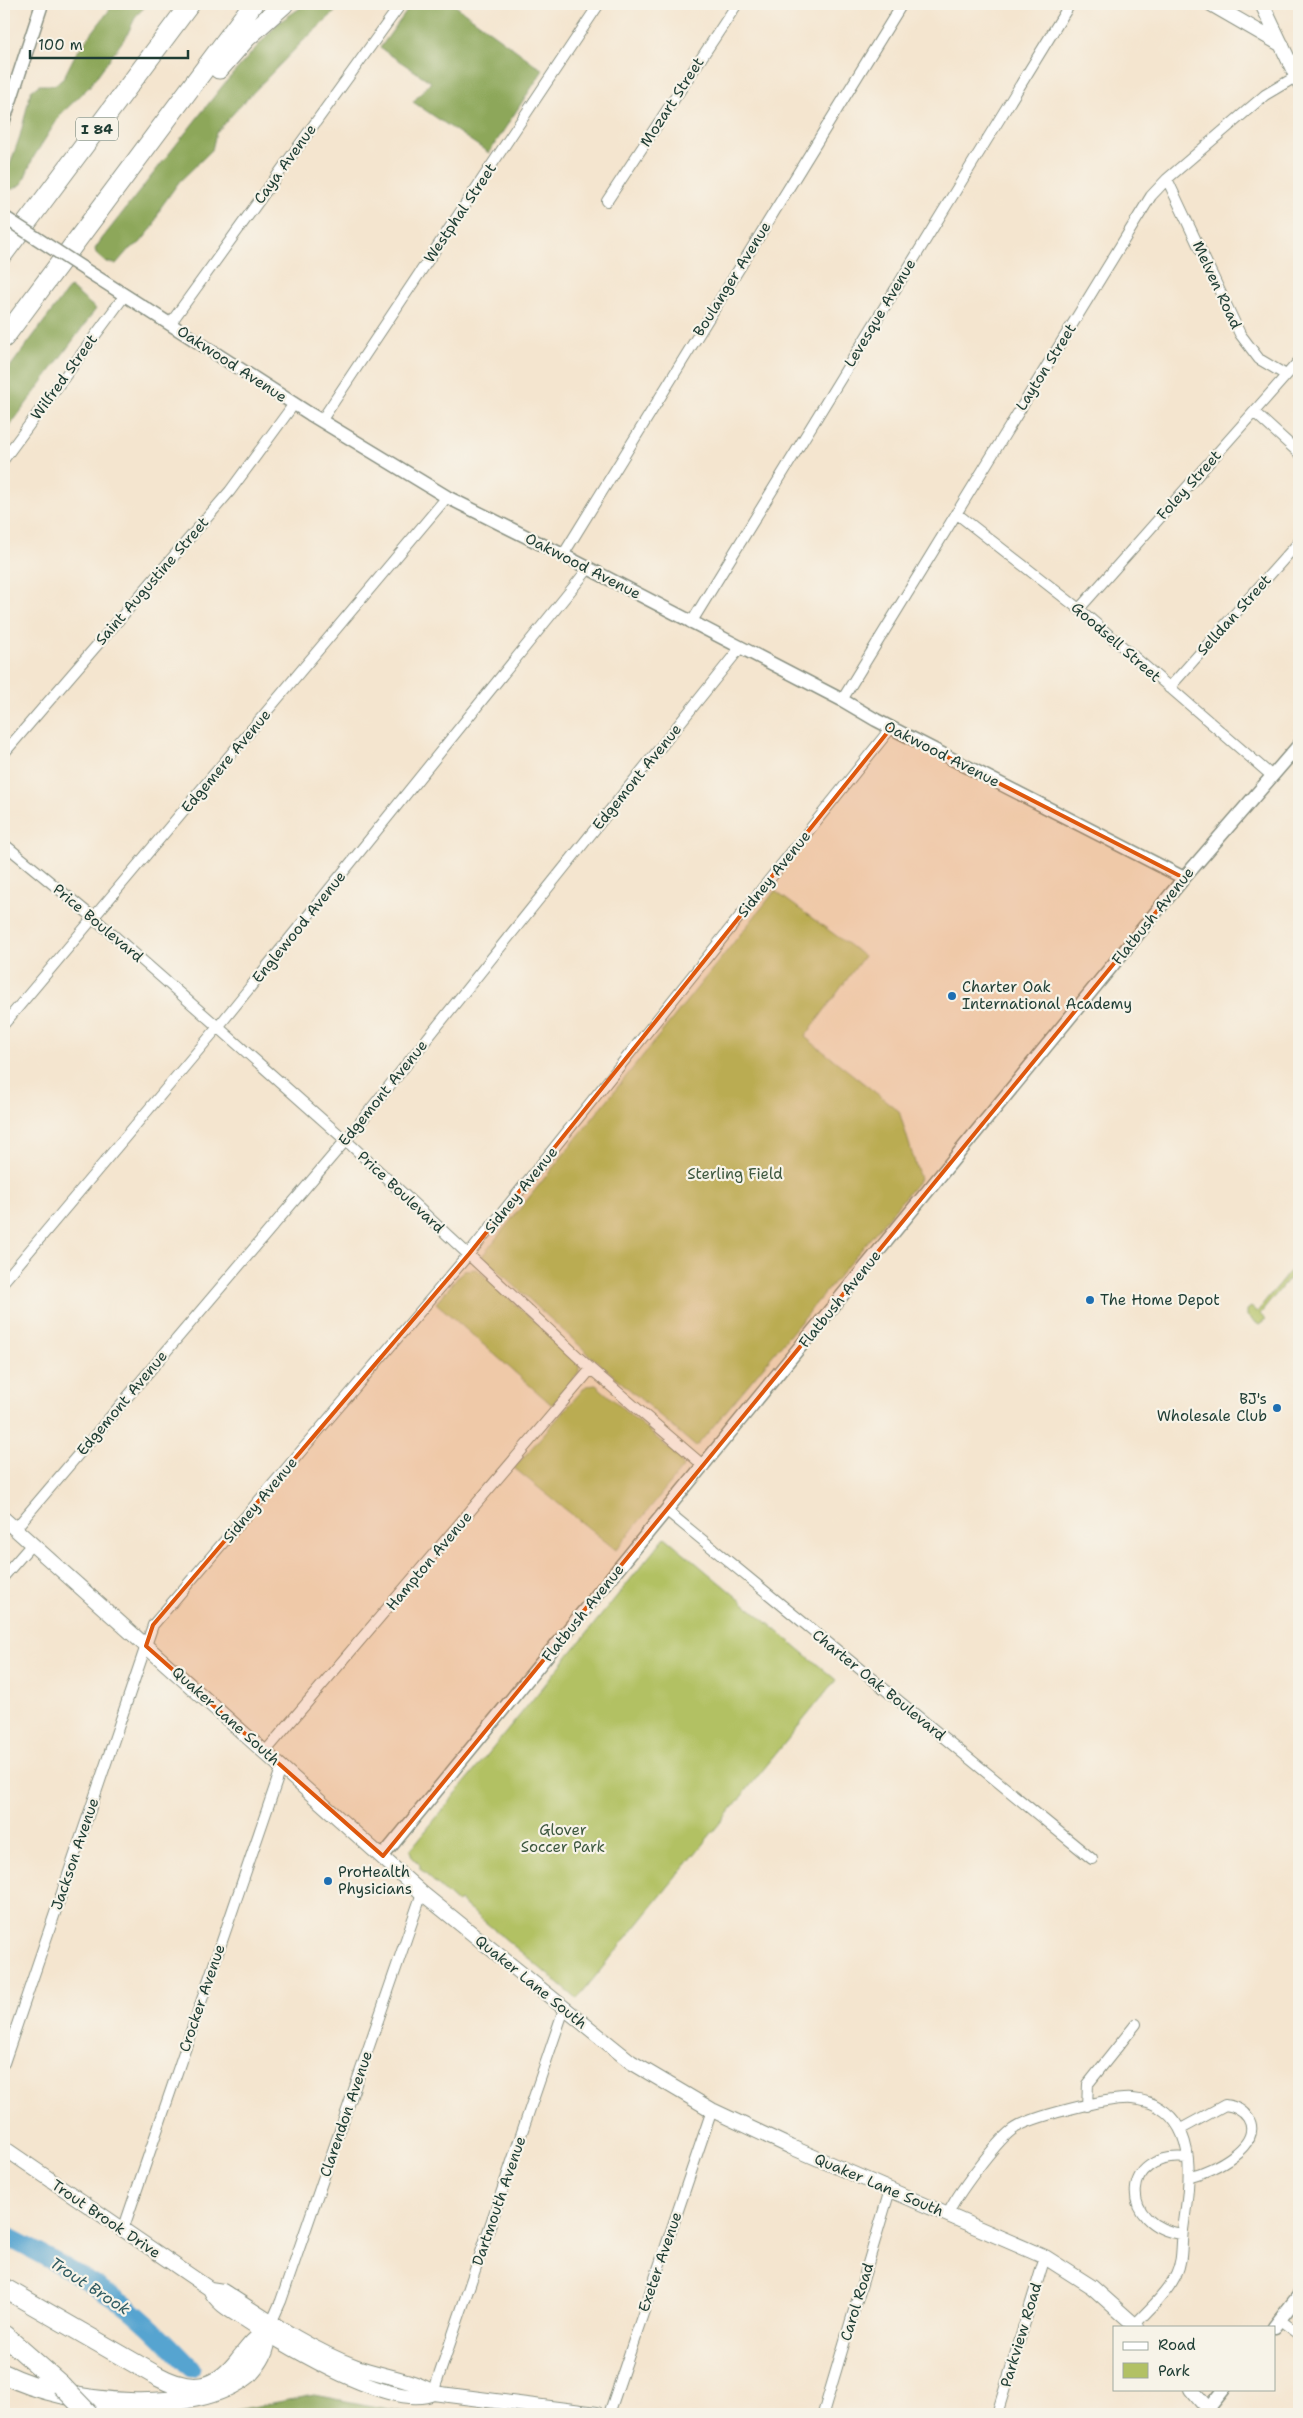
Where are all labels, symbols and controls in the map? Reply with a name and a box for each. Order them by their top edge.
scale bar [30,28,188,60]
text: 100 m [38,35,83,55]
street label: Mozart Street [636,53,708,151]
road number: I 84 [76,118,118,140]
street label: Caya Avenue [249,120,321,208]
street label: Westphal Street [419,159,501,267]
street label: Boulanger Avenue [689,218,775,340]
street label: Melven Road [1188,238,1246,333]
street label: Levesque Avenue [840,255,920,371]
street label: Layton Street [1011,320,1081,414]
street label: Oakwood Avenue [173,321,291,407]
street label: Wilfred Street [26,330,102,424]
street label: Foley Street [1152,446,1226,524]
street label: Saint Augustine Street [91,513,213,649]
street label: Oakwood Avenue [522,528,644,604]
street label: Selldan Street [1192,570,1276,660]
street label: Goodsell Street [1067,597,1165,687]
street label: Edgemere Avenue [177,705,275,817]
street label: Oakwood Avenue [881,716,1003,792]
street label: Edgemont Avenue [588,720,686,834]
street label: Sidney Avenue [733,827,815,921]
street label: Flatbush Avenue [1107,863,1199,969]
street label: Englewood Avenue [248,867,350,987]
street label: Price Boulevard [49,879,148,967]
place label: Charter Oak International Academy [962,977,1132,1014]
marker: Charter Oak International Academy [946,990,958,1002]
street label: Edgemont Avenue [334,1036,432,1150]
street label: Sidney Avenue [480,1143,562,1237]
street label: Price Boulevard [353,1146,449,1238]
park label: Sterling Field [687,1164,783,1184]
street label: Flatbush Avenue [794,1246,886,1352]
place label: The Home Depot [1100,1290,1220,1310]
marker: The Home Depot [1084,1294,1096,1306]
street label: Edgemont Avenue [72,1346,172,1460]
place label: BJ's Wholesale Club [1157,1389,1267,1426]
marker: BJ's Wholesale Club [1271,1402,1283,1414]
street label: Sidney Avenue [218,1453,302,1547]
street label: Hampton Avenue [382,1507,476,1615]
street label: Flatbush Avenue [537,1560,629,1666]
street label: Charter Oak Boulevard [808,1625,950,1745]
street label: Quaker Lane South [168,1662,284,1770]
street label: Jackson Avenue [46,1795,104,1913]
park label: Glover Soccer Park [521,1820,605,1857]
place label: ProHealth Physicians [338,1862,412,1899]
marker: ProHealth Physicians [322,1875,334,1887]
street label: Quaker Lane South [471,1931,591,2033]
street label: Crocker Avenue [174,1941,230,2055]
street label: Clarendon Avenue [315,2048,377,2180]
street label: Dartmouth Avenue [467,2134,531,2268]
street label: Quaker Lane South [811,2149,947,2221]
street label: Trout Brook Drive [48,2175,164,2263]
street label: Exeter Avenue [634,2209,686,2315]
water label: Trout Brook [46,2252,134,2320]
street label: Carol Road [836,2260,879,2344]
street label: Parkview Road [996,2280,1047,2390]
legend [1113,2326,1276,2390]
text: Road [1158,2335,1196,2355]
text: Park [1158,2361,1190,2381]

